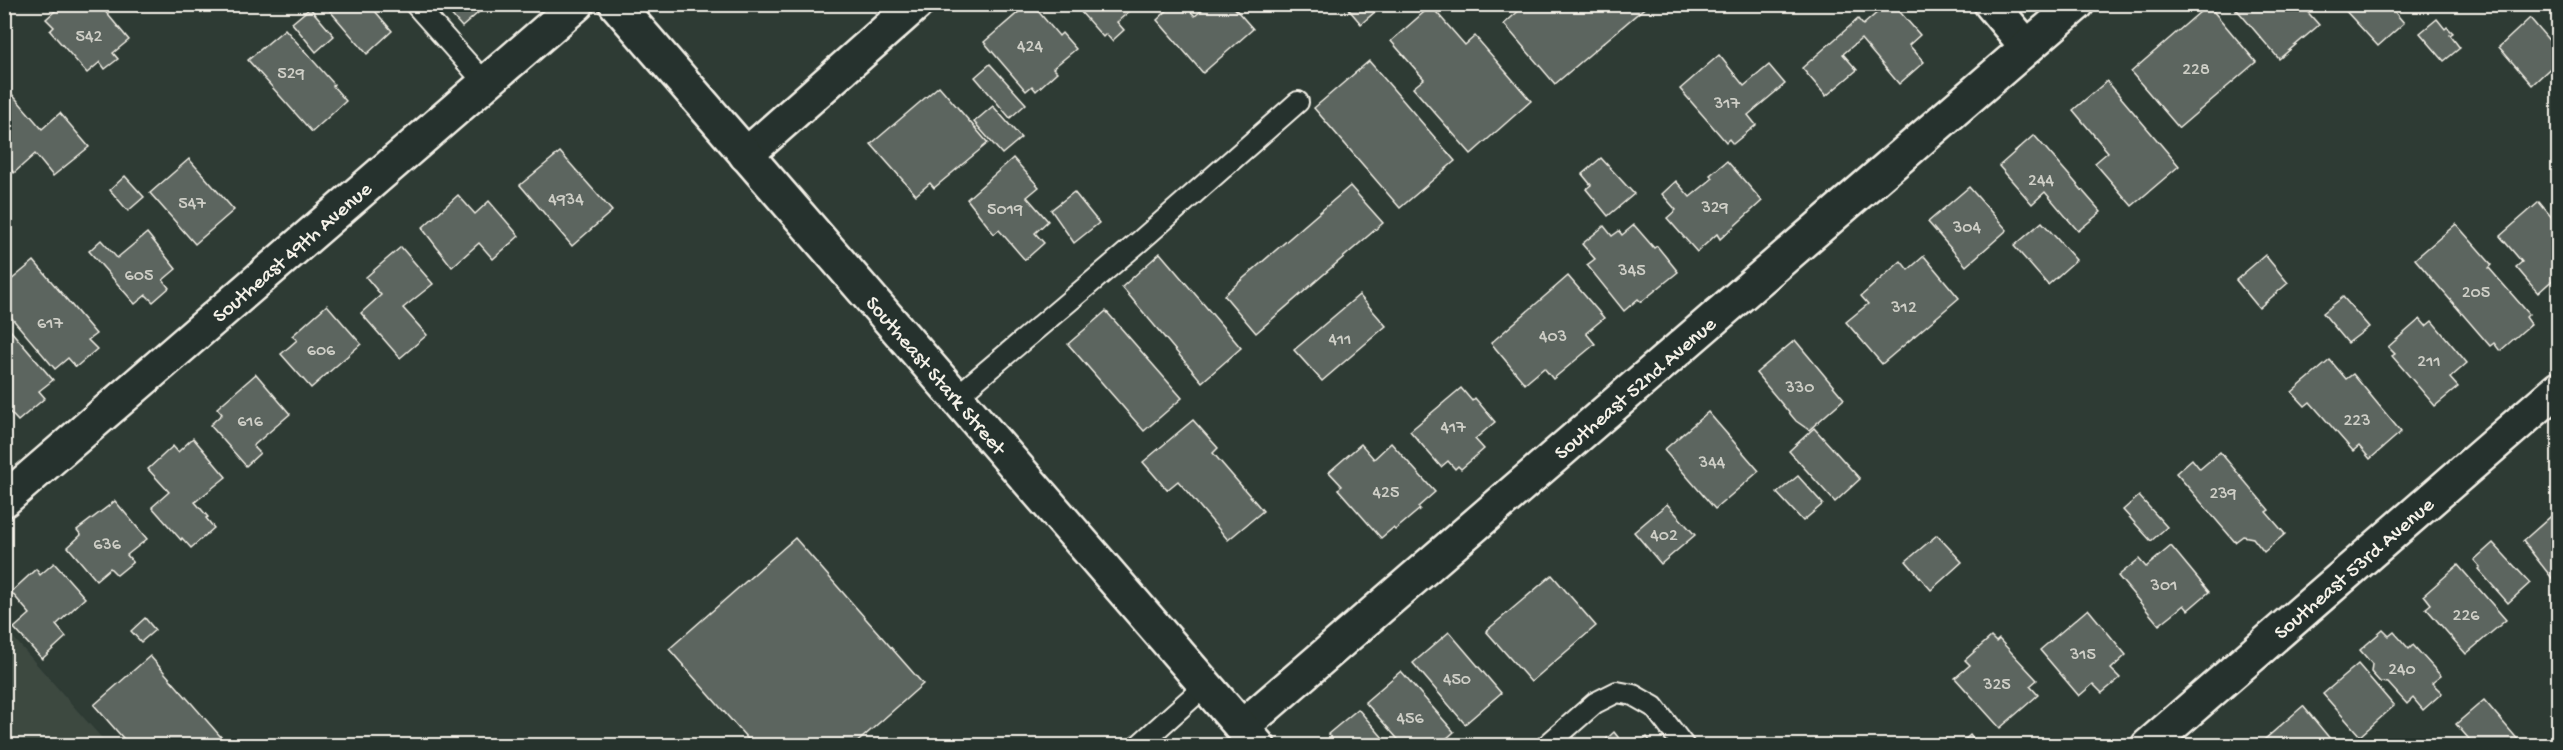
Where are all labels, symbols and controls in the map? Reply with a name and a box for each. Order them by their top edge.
house number: 542 [76,27,103,48]
house number: 424 [1017,37,1043,58]
house number: 228 [2182,60,2210,81]
house number: 529 [277,64,305,85]
house number: 317 [1713,94,1741,115]
house number: 244 [2028,171,2054,192]
street label: Southeast 49th Avenue [209,177,379,330]
house number: 4934 [548,190,584,211]
house number: 547 [178,194,206,215]
house number: 329 [1700,198,1729,219]
house number: 5019 [987,200,1023,221]
house number: 304 [1952,218,1982,239]
house number: 345 [1617,261,1646,282]
house number: 605 [125,266,153,287]
house number: 205 [2462,283,2490,304]
street label: Southeast Stark Street [858,292,1011,463]
house number: 312 [1890,298,1917,319]
street label: Southeast 52nd Avenue [1551,312,1724,467]
house number: 617 [37,314,64,335]
house number: 403 [1539,327,1567,348]
house number: 411 [1328,330,1352,351]
house number: 606 [307,341,336,362]
house number: 211 [2417,352,2441,373]
house number: 330 [1785,378,1814,399]
house number: 223 [2344,411,2371,432]
house number: 616 [237,412,264,433]
house number: 417 [1440,418,1466,439]
house number: 344 [1698,453,1726,474]
house number: 425 [1373,483,1399,504]
house number: 239 [2209,484,2237,505]
street label: Southeast 53rd Avenue [2270,493,2441,646]
house number: 402 [1650,526,1678,547]
house number: 636 [93,535,122,556]
house number: 301 [2150,576,2177,597]
house number: 226 [2453,606,2480,627]
house number: 315 [2069,645,2096,666]
house number: 240 [2388,660,2416,681]
house number: 450 [1443,670,1471,691]
house number: 325 [1982,675,2011,696]
house number: 456 [1396,709,1424,730]

